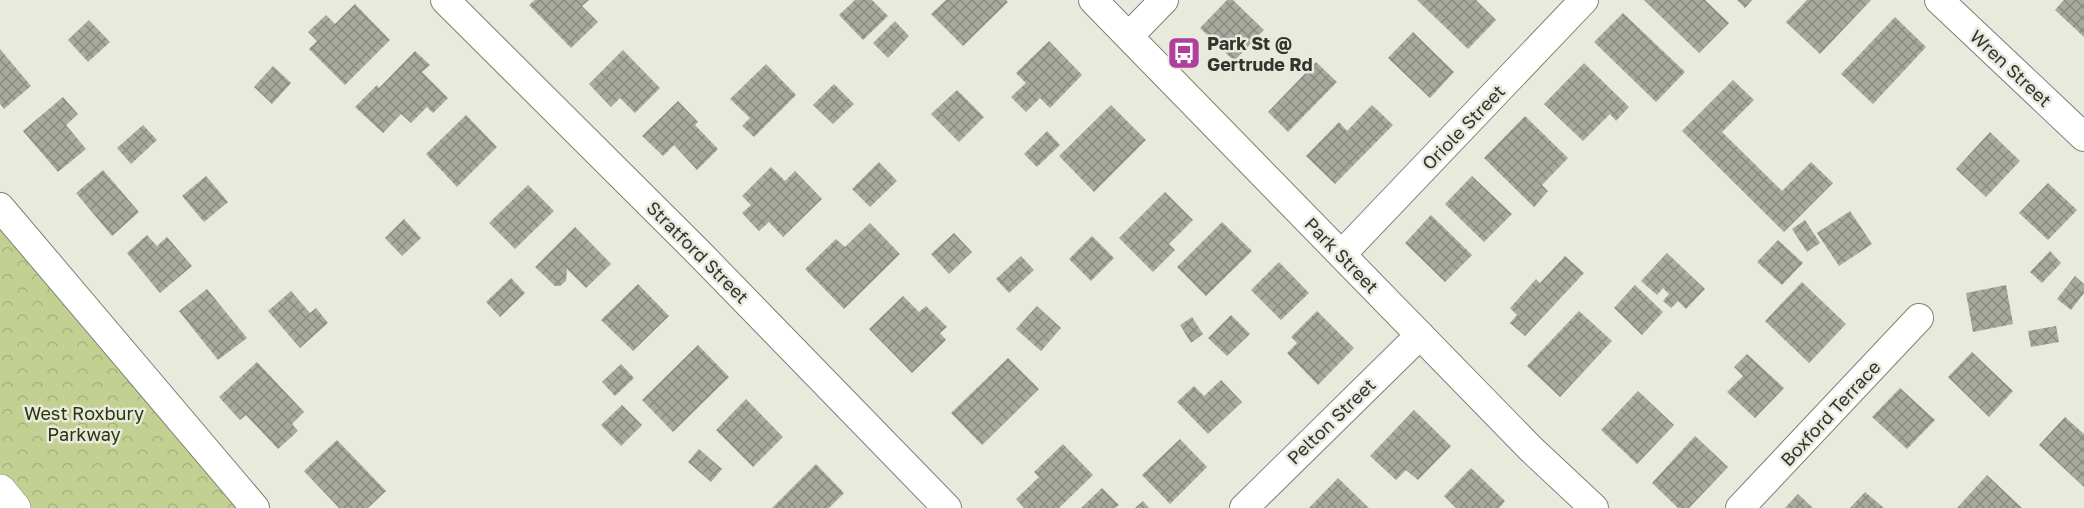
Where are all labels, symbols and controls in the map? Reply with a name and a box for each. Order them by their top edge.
street label: Wren Street [1966,25,2056,111]
place label: Park St @ Gertrude Rd [1207,32,1313,75]
bus stop icon: Park St @ Gertrude Rd [1166,35,1202,71]
street label: Oriole Street [1417,80,1509,174]
street label: Stratford Street [642,196,754,308]
street label: Park Street [1300,213,1384,297]
street label: Boxford Terrace [1775,356,1885,470]
street label: Pelton Street [1282,373,1380,469]
park label: West Roxbury Parkway [24,402,144,445]

